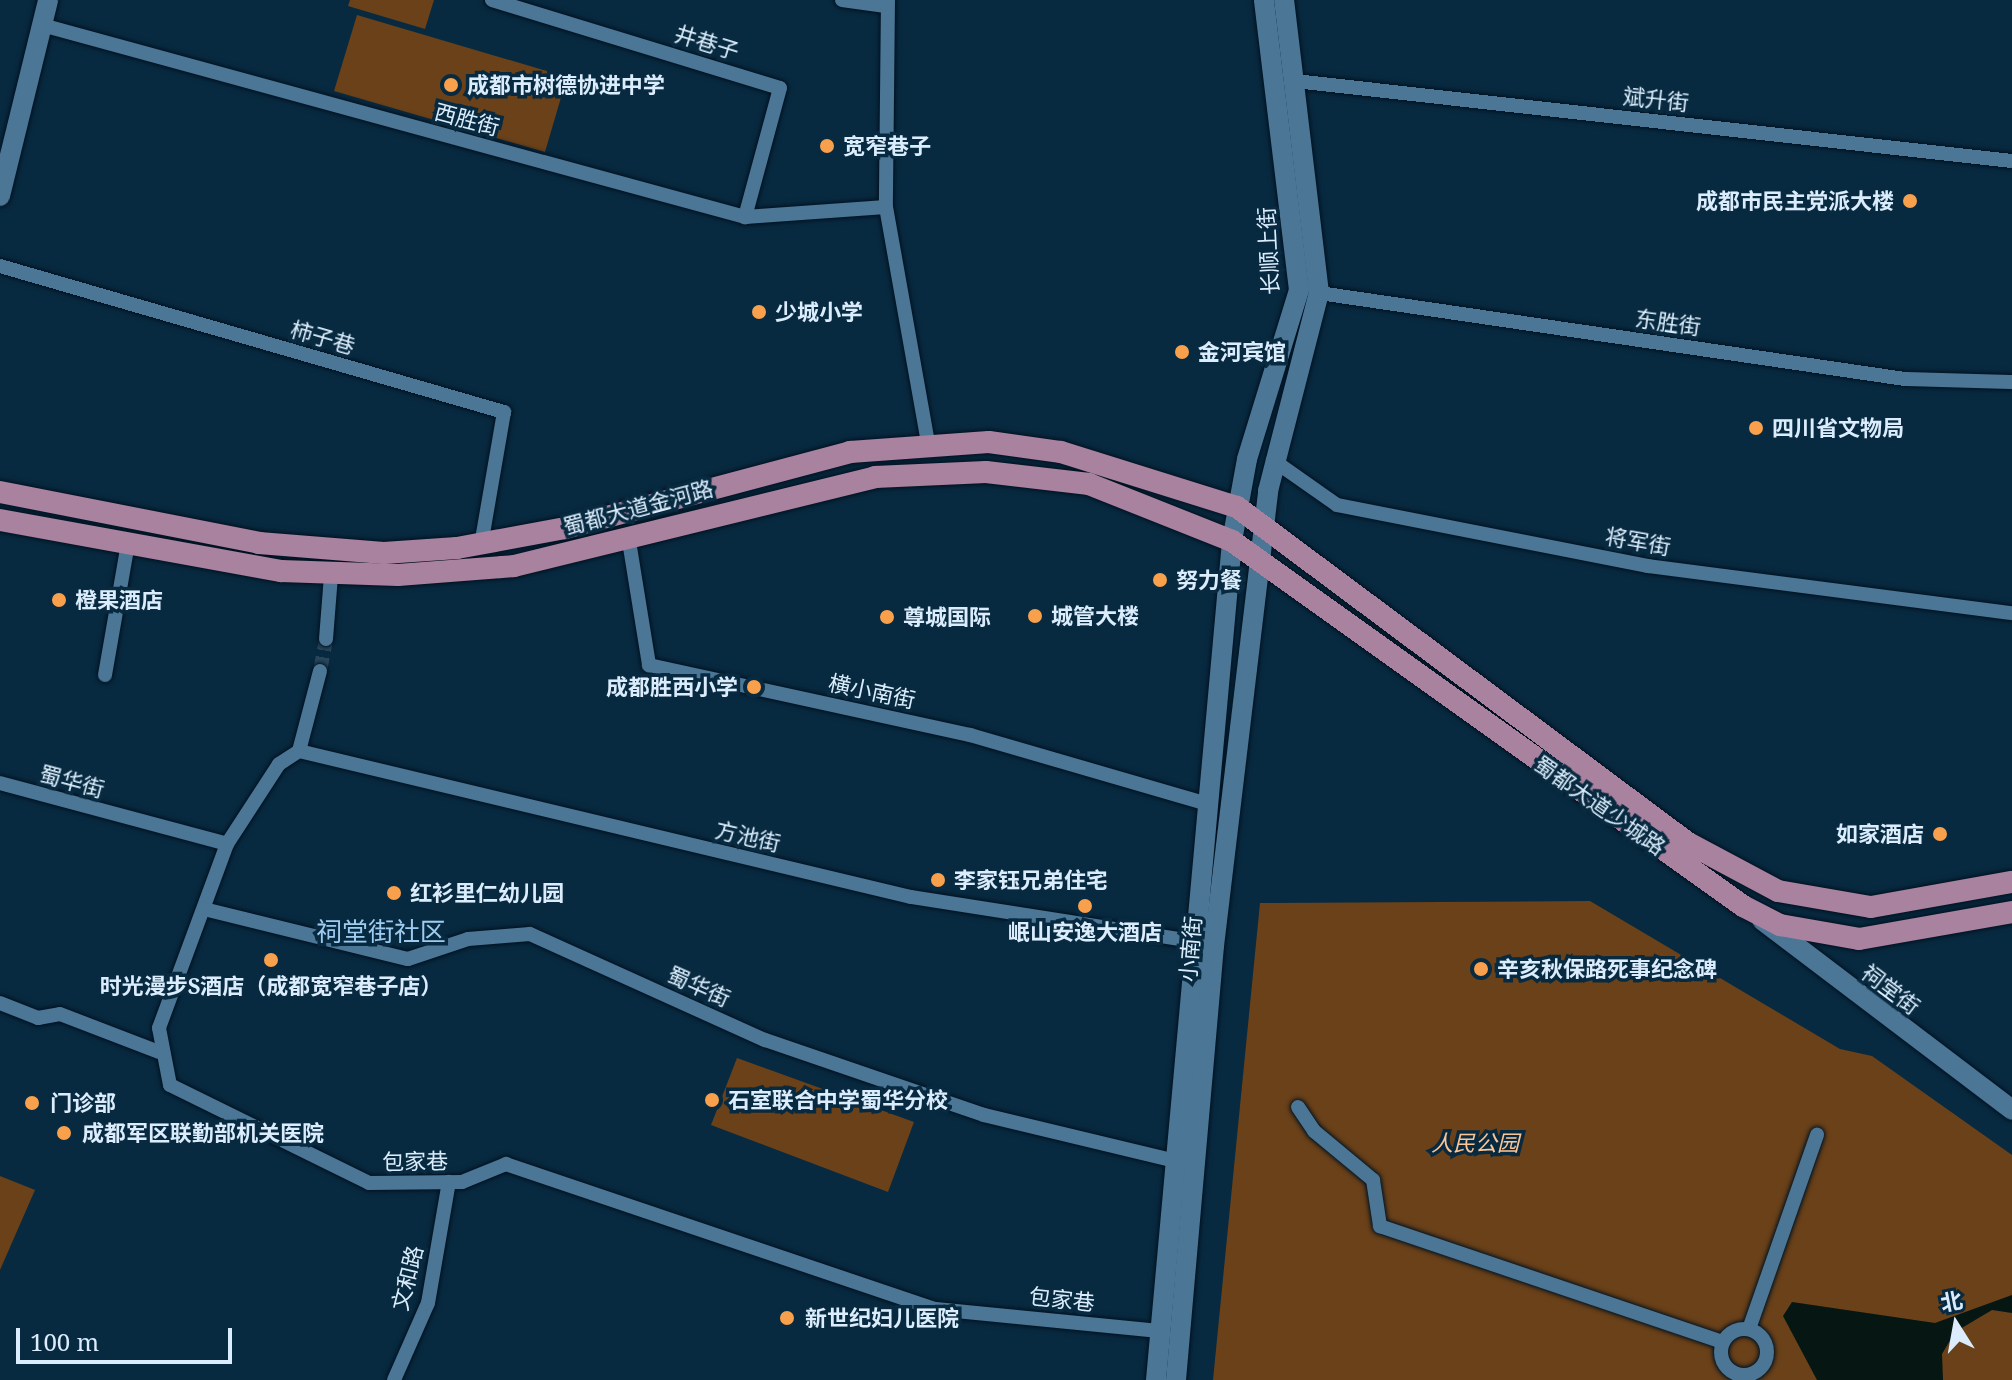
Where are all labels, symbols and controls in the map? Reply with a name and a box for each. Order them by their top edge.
street label: 井巷子 [672,20,742,64]
place label: 成都市树德协进中学 [467,72,665,98]
marker: 成都市树德协进中学 [442,76,460,94]
street label: 斌升街 [1622,82,1690,116]
street label: 西胜街 [432,98,502,140]
place label: 宽窄巷子 [843,133,931,159]
marker: 宽窄巷子 [818,137,836,155]
place label: 成都市民主党派大楼 [1696,188,1894,214]
marker: 成都市民主党派大楼 [1901,192,1919,210]
street label: 长顺上街 [1253,206,1283,296]
place label: 少城小学 [775,299,863,325]
marker: 少城小学 [750,303,768,321]
street label: 东胜街 [1633,304,1703,340]
street label: 柿子巷 [288,315,358,359]
place label: 金河宾馆 [1198,339,1286,365]
marker: 金河宾馆 [1173,343,1191,361]
place label: 四川省文物局 [1772,415,1904,441]
marker: 四川省文物局 [1747,419,1765,437]
street label: 蜀都大道金河路 [560,474,716,540]
street label: 将军街 [1603,522,1673,560]
place label: 努力餐 [1176,567,1242,593]
marker: 努力餐 [1151,571,1169,589]
place label: 橙果酒店 [75,587,163,613]
marker: 橙果酒店 [50,591,68,609]
place label: 城管大楼 [1051,603,1139,629]
place label: 尊城国际 [903,604,991,630]
marker: 城管大楼 [1026,607,1044,625]
marker: 尊城国际 [878,608,896,626]
street label: 横小南街 [826,669,918,713]
place label: 成都胜西小学 [606,674,738,700]
marker: 成都胜西小学 [745,678,763,696]
street label: 蜀都大道少城路 [1529,750,1671,860]
street label: 蜀华街 [37,760,107,802]
street label: 方池街 [713,816,783,856]
place label: 如家酒店 [1836,821,1924,847]
marker: 如家酒店 [1931,825,1949,843]
place label: 李家钰兄弟住宅 [954,867,1108,893]
marker: 李家钰兄弟住宅 [929,871,947,889]
place label: 红衫里仁幼儿园 [410,880,564,906]
marker: 红衫里仁幼儿园 [385,884,403,902]
marker: 岷山安逸大酒店 [1076,897,1094,915]
street label: 小南街 [1174,915,1206,983]
district label: 祠堂街社区 [316,916,446,948]
place label: 岷山安逸大酒店 [1008,919,1162,945]
marker: 时光漫步S酒店（成都宽窄巷子店） [262,951,280,969]
place label: 辛亥秋保路死事纪念碑 [1497,956,1717,982]
street label: 祠堂街 [1857,959,1925,1019]
marker: 辛亥秋保路死事纪念碑 [1472,960,1490,978]
street label: 蜀华街 [663,961,735,1011]
place label: 时光漫步S酒店（成都宽窄巷子店） [100,973,442,999]
place label: 石室联合中学蜀华分校 [728,1087,948,1113]
place label: 门诊部 [50,1090,116,1116]
marker: 石室联合中学蜀华分校 [703,1091,721,1109]
marker: 门诊部 [21,1092,43,1114]
place label: 成都军区联勤部机关医院 [82,1120,324,1146]
marker: 成都军区联勤部机关医院 [53,1122,75,1144]
park label: 人民公园 [1431,1130,1519,1156]
street label: 包家巷 [382,1147,448,1175]
street label: 文和路 [386,1243,428,1313]
street label: 包家巷 [1028,1282,1096,1316]
north arrow [1916,1284,1996,1364]
text: 北 [1938,1284,1965,1317]
place label: 新世纪妇儿医院 [805,1305,959,1331]
marker: 新世纪妇儿医院 [776,1307,798,1329]
scale bar [20,1312,236,1362]
text: 100 m [30,1325,99,1358]

